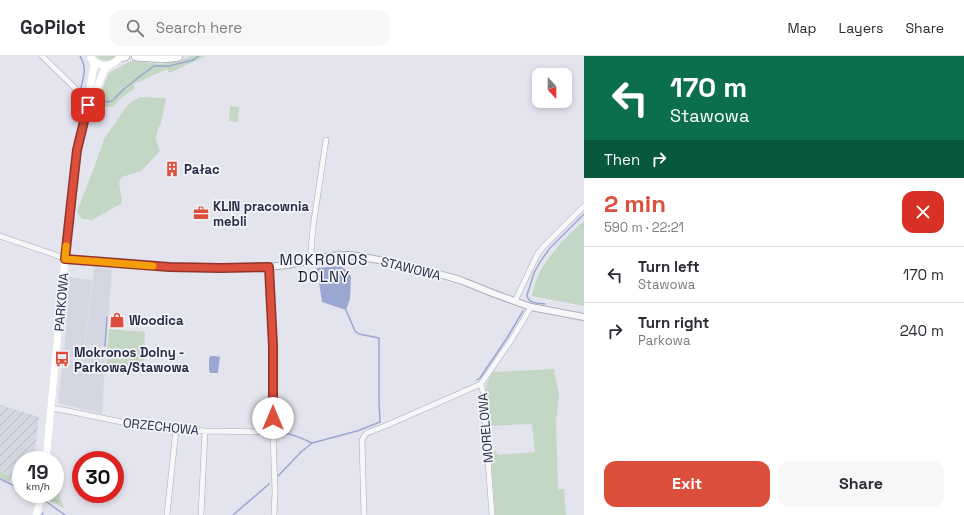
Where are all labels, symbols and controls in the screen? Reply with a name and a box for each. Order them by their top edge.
search box [110,10,390,46]
text: GoPilot [20,15,86,40]
icon: search [124,17,146,39]
text: Search here [156,18,242,37]
text: Map [787,19,817,37]
text: Layers [839,19,883,37]
text: Share [905,19,944,37]
north arrow [532,68,572,108]
map controls [532,68,572,108]
text: 170 m [670,69,747,105]
icon: left [604,72,656,124]
pin [71,88,105,122]
icon: arrive [77,94,99,116]
text: Stawowa [670,104,749,127]
icon: right [648,148,670,170]
text: Then [604,150,640,169]
building icon: Pałac [163,160,181,178]
place label: Pałac [184,161,220,178]
text: 2 min [604,188,666,219]
button: close [902,191,944,233]
place label: KLIN pracownia mebli [213,198,310,230]
office icon: KLIN pracownia mebli [192,204,210,222]
text: 590 m · 22:21 [604,219,684,236]
district label: MOKRONOS DOLNY [280,250,368,286]
street label: STAWOWA [379,253,443,284]
text: Turn left [638,257,700,276]
icon: left [604,264,626,286]
text: 170 m [903,265,944,284]
street label: PARKOWA [50,272,73,332]
text: Stawowa [638,276,695,293]
shop icon: Woodica [108,311,126,329]
place label: Woodica [129,312,184,329]
text: Turn right [638,313,709,332]
icon: right [604,320,626,342]
text: 240 m [900,321,944,340]
text: Parkowa [638,332,690,349]
place label: Mokronos Dolny - Parkowa/Stawowa [74,344,190,376]
bus stop icon: Mokronos Dolny - Parkowa/Stawowa [53,350,71,368]
street label: MORELOWA [474,392,497,464]
position arrow [252,397,294,439]
street label: ORZECHOWA [122,414,200,439]
speed limit sign: 30 [72,451,124,503]
text: 19 [27,459,49,485]
button: Exit [604,461,770,507]
button: Share [778,461,944,507]
text: km/h [26,480,50,493]

